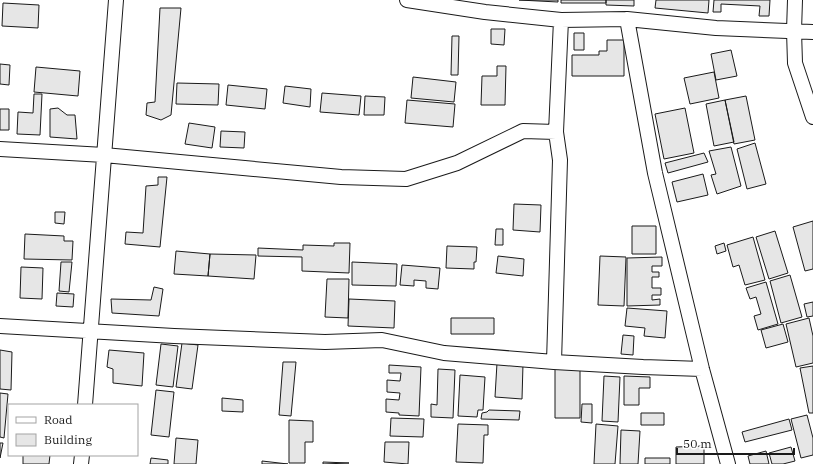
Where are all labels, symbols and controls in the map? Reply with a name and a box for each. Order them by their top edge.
legend [8,404,138,456]
text: Road [44,412,73,427]
scale bar [677,430,794,456]
text: Building [44,432,92,447]
text: 50 m [683,436,712,451]

